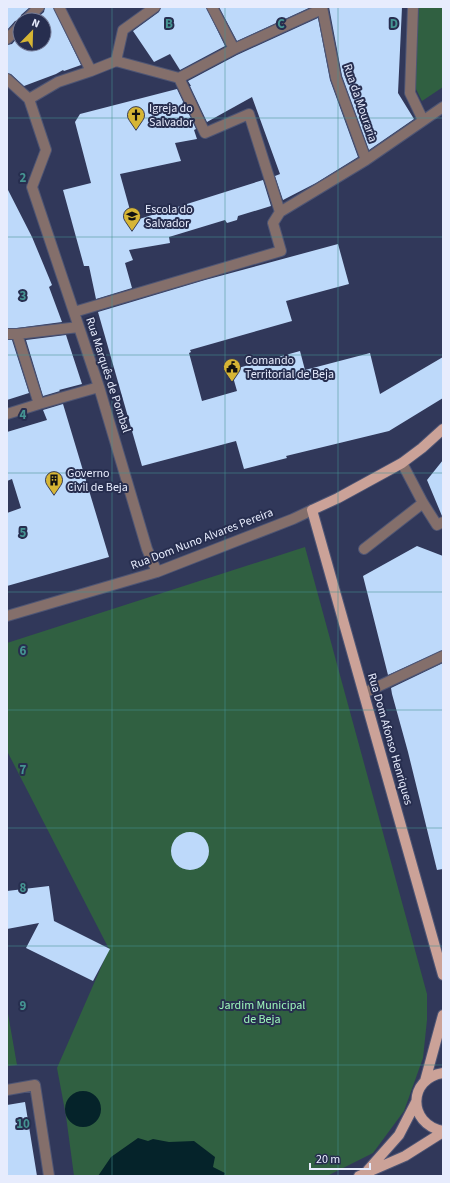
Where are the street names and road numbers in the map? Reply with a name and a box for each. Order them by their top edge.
street label: Rua da Mouraria [339,62,381,144]
street label: Rua Marquês de Pombal [81,315,135,435]
street label: Rua Dom Nuno Alvares Pereira [128,504,276,574]
street label: Rua Dom Afonso Henriques [363,671,417,807]

